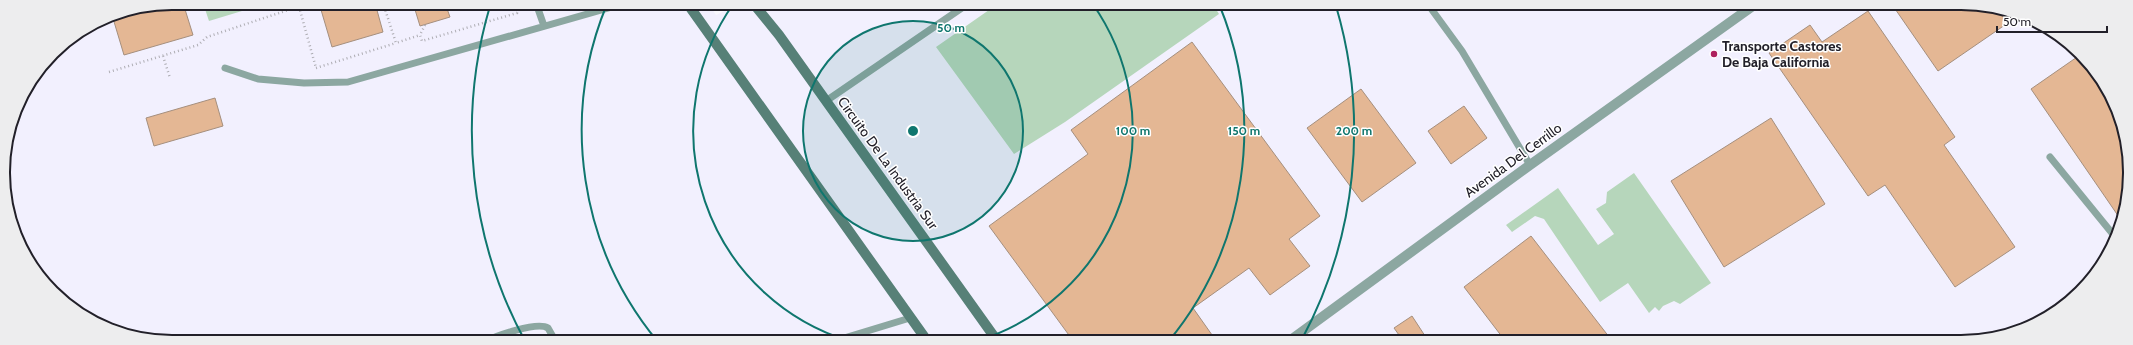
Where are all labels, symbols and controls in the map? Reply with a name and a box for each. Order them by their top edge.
scale bar [1997,8,2107,34]
text: 50 m [2003,14,2031,29]
text: 50 m [937,20,965,35]
place label: Transporte Castores De Baja California [1722,37,1841,71]
marker: Transporte Castores De Baja California [1709,49,1719,59]
street label: Circuito De La Industria Sur [834,93,943,233]
street label: Avenida Del Cerrillo [1461,118,1565,201]
text: 100 m [1116,123,1150,138]
text: 150 m [1228,123,1260,138]
text: 200 m [1336,123,1372,138]
centre of rings [906,124,920,138]

